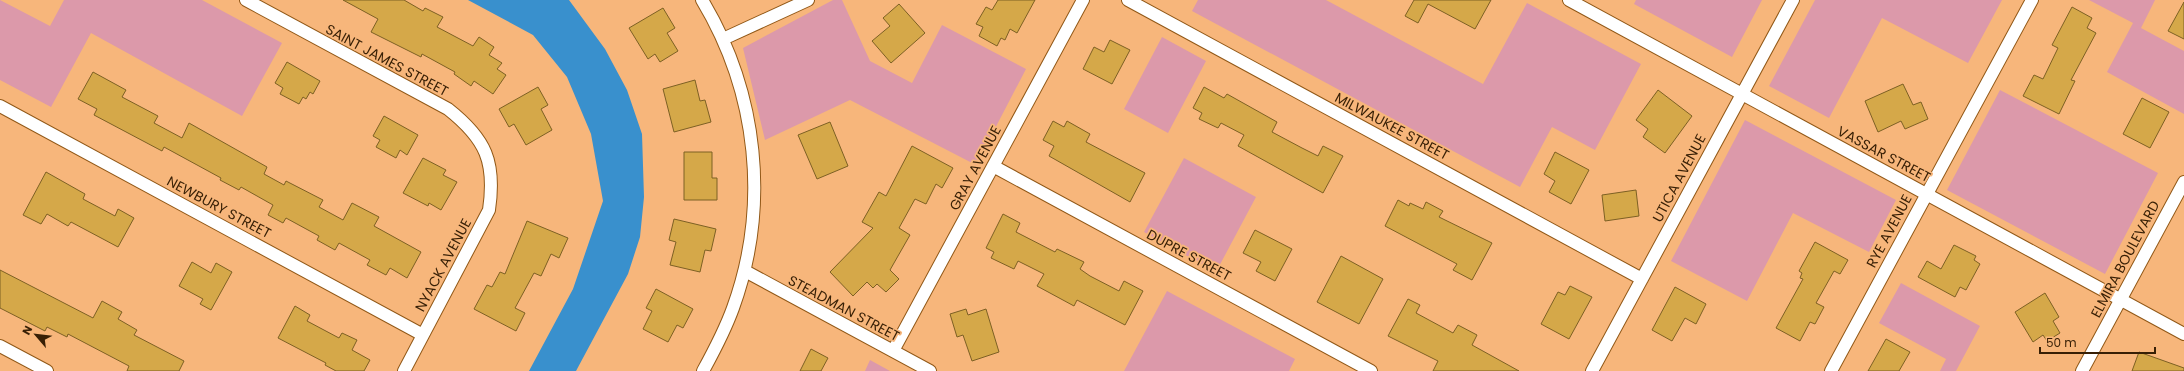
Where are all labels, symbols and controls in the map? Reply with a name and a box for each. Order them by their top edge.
street label: SAINT JAMES STREET [322,19,452,101]
street label: MILWAUKEE STREET [1331,87,1453,165]
street label: VASSAR STREET [1834,121,1935,187]
street label: GRAY AVENUE [944,122,1006,214]
street label: UTICA AVENUE [1647,130,1711,226]
street label: NEWBURY STREET [163,171,275,243]
street label: RYE AVENUE [1861,191,1917,271]
street label: ELMIRA BOULEVARD [2086,197,2164,321]
street label: NYACK AVENUE [410,215,476,315]
street label: DUPRE STREET [1143,224,1235,286]
street label: STEADMAN STREET [785,270,904,346]
north arrow [16,315,56,355]
text: N [18,323,36,338]
scale bar [2040,329,2155,355]
text: 50 m [2046,334,2077,351]

